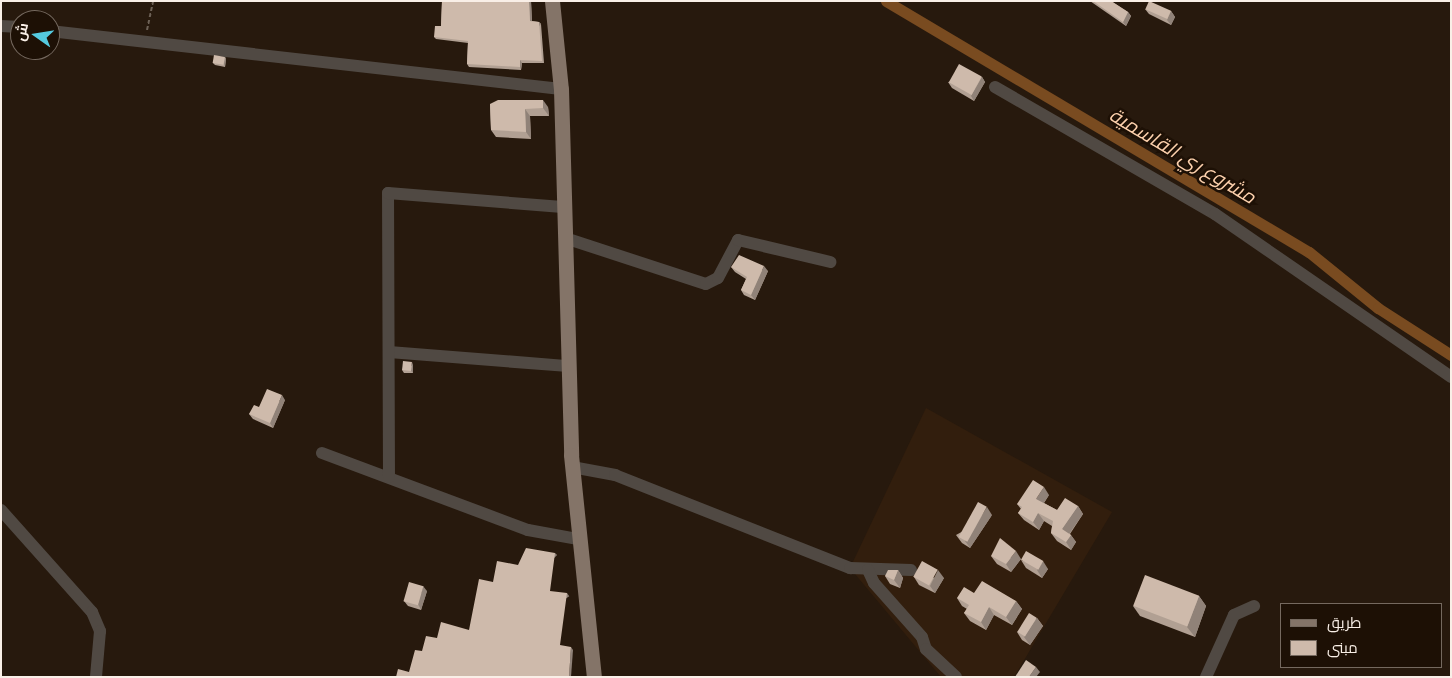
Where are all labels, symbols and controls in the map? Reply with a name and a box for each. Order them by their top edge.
north arrow [10,10,60,60]
text: ش [11,21,31,42]
water label: مشروع ري القاسمية [1105,102,1261,208]
legend [1280,603,1442,668]
text: طريق [1327,613,1361,631]
text: مبنى [1327,638,1358,656]

